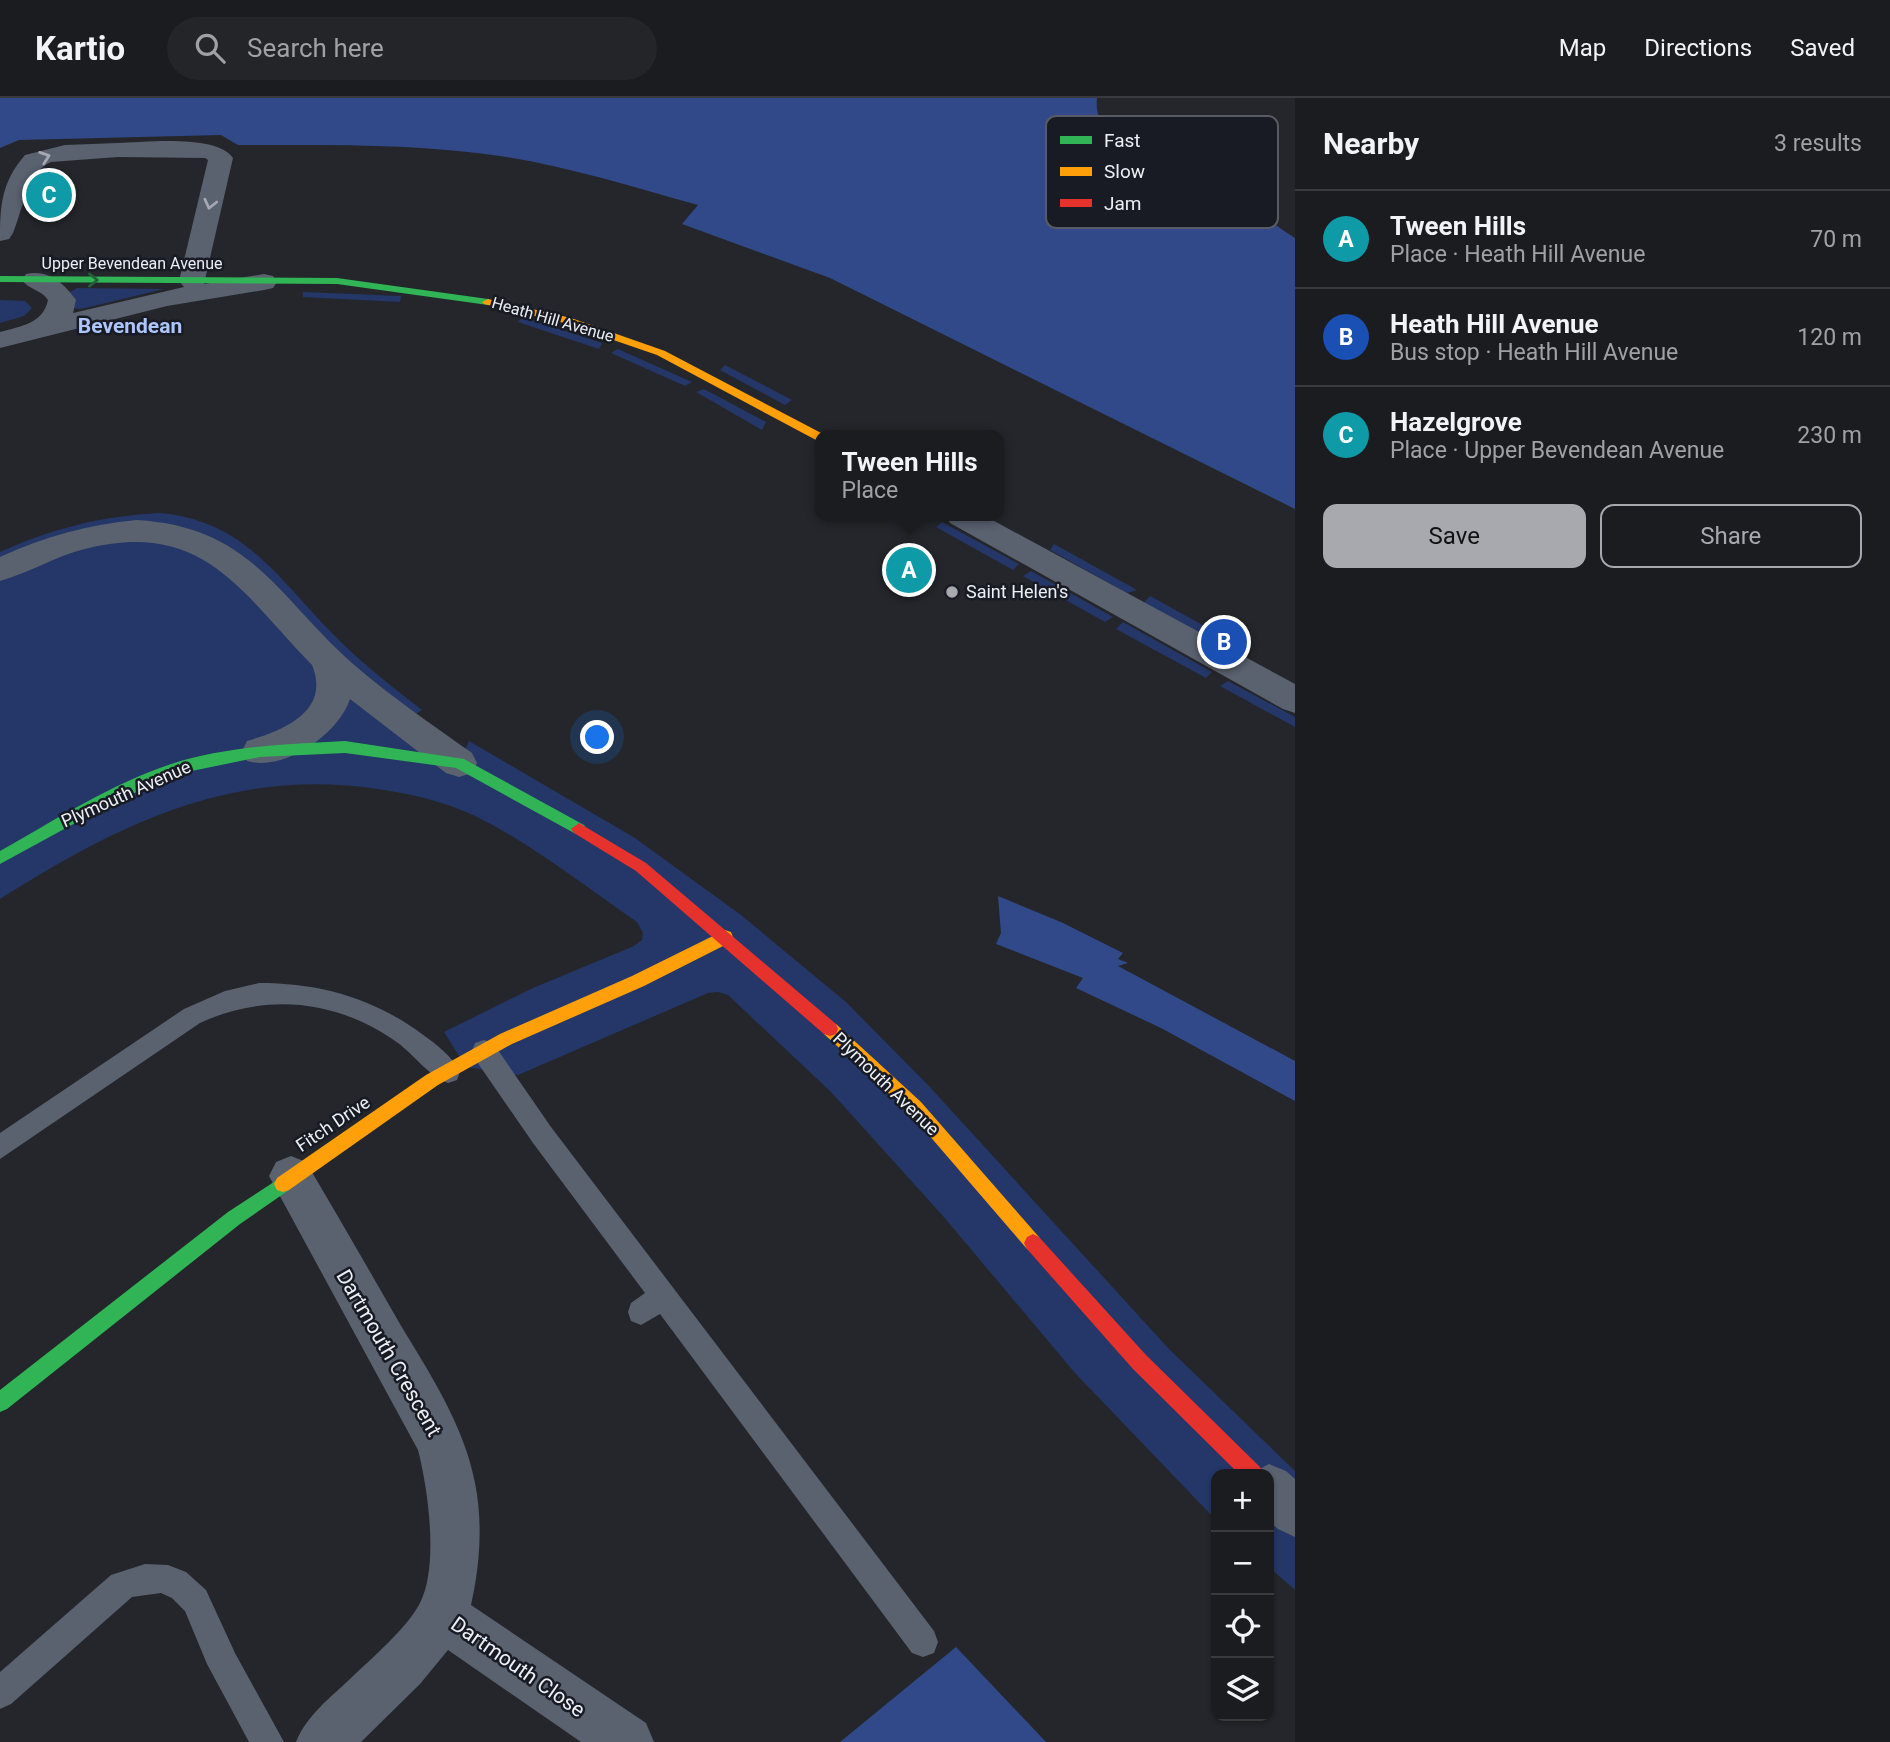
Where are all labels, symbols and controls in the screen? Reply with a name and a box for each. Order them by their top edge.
search box [167,17,657,80]
text: Kartio [35,29,125,68]
icon: search [191,29,229,67]
text: Search here [247,33,384,63]
text: Map [1559,34,1606,62]
text: Directions [1644,34,1752,62]
text: Saved [1790,34,1855,62]
legend [1046,116,1278,228]
text: Nearby [1323,126,1419,161]
text: Fast [1104,129,1141,152]
text: 3 results [1774,130,1862,157]
one-way arrow [38,150,51,165]
text: Slow [1104,160,1145,183]
pin: C [26,169,72,221]
text: Jam [1104,192,1141,215]
one-way arrow [204,198,219,210]
text: Tween Hills [1390,211,1526,241]
text: A [1338,226,1354,253]
text: 70 m [1810,226,1862,253]
text: Place · Heath Hill Avenue [1390,241,1645,268]
street label: Upper Bevendean Avenue [42,254,222,273]
one-way arrow [88,272,98,288]
street label: Heath Hill Avenue [490,293,616,346]
text: Heath Hill Avenue [1390,309,1599,339]
district label: Bevendean [78,314,182,338]
text: B [1339,324,1353,351]
text: 120 m [1797,324,1862,351]
text: Bus stop · Heath Hill Avenue [1390,339,1678,366]
text: Hazelgrove [1390,407,1522,437]
text: C [1338,422,1354,449]
text: 230 m [1797,422,1862,449]
popup [815,430,1004,521]
text: Place · Upper Bevendean Avenue [1390,437,1724,464]
text: Tween Hills [841,447,978,477]
text: Place [841,477,898,504]
button: Save [1323,504,1586,568]
button: Share [1600,504,1862,568]
pin: A [886,544,932,596]
place label: Saint Helen's [966,581,1068,602]
marker: Saint Helen's [944,584,960,600]
pin: B [1201,616,1247,668]
your location [580,720,614,754]
street label: Plymouth Avenue [58,756,194,831]
street label: Plymouth Avenue [829,1028,944,1140]
street label: Fitch Drive [292,1091,374,1156]
street label: Dartmouth Crescent [331,1265,447,1441]
map controls [1211,1469,1274,1721]
button: + [1211,1469,1274,1532]
button: − [1211,1532,1274,1595]
button: locate [1211,1595,1274,1658]
street label: Dartmouth Close [446,1612,590,1722]
button: layers [1211,1658,1274,1721]

